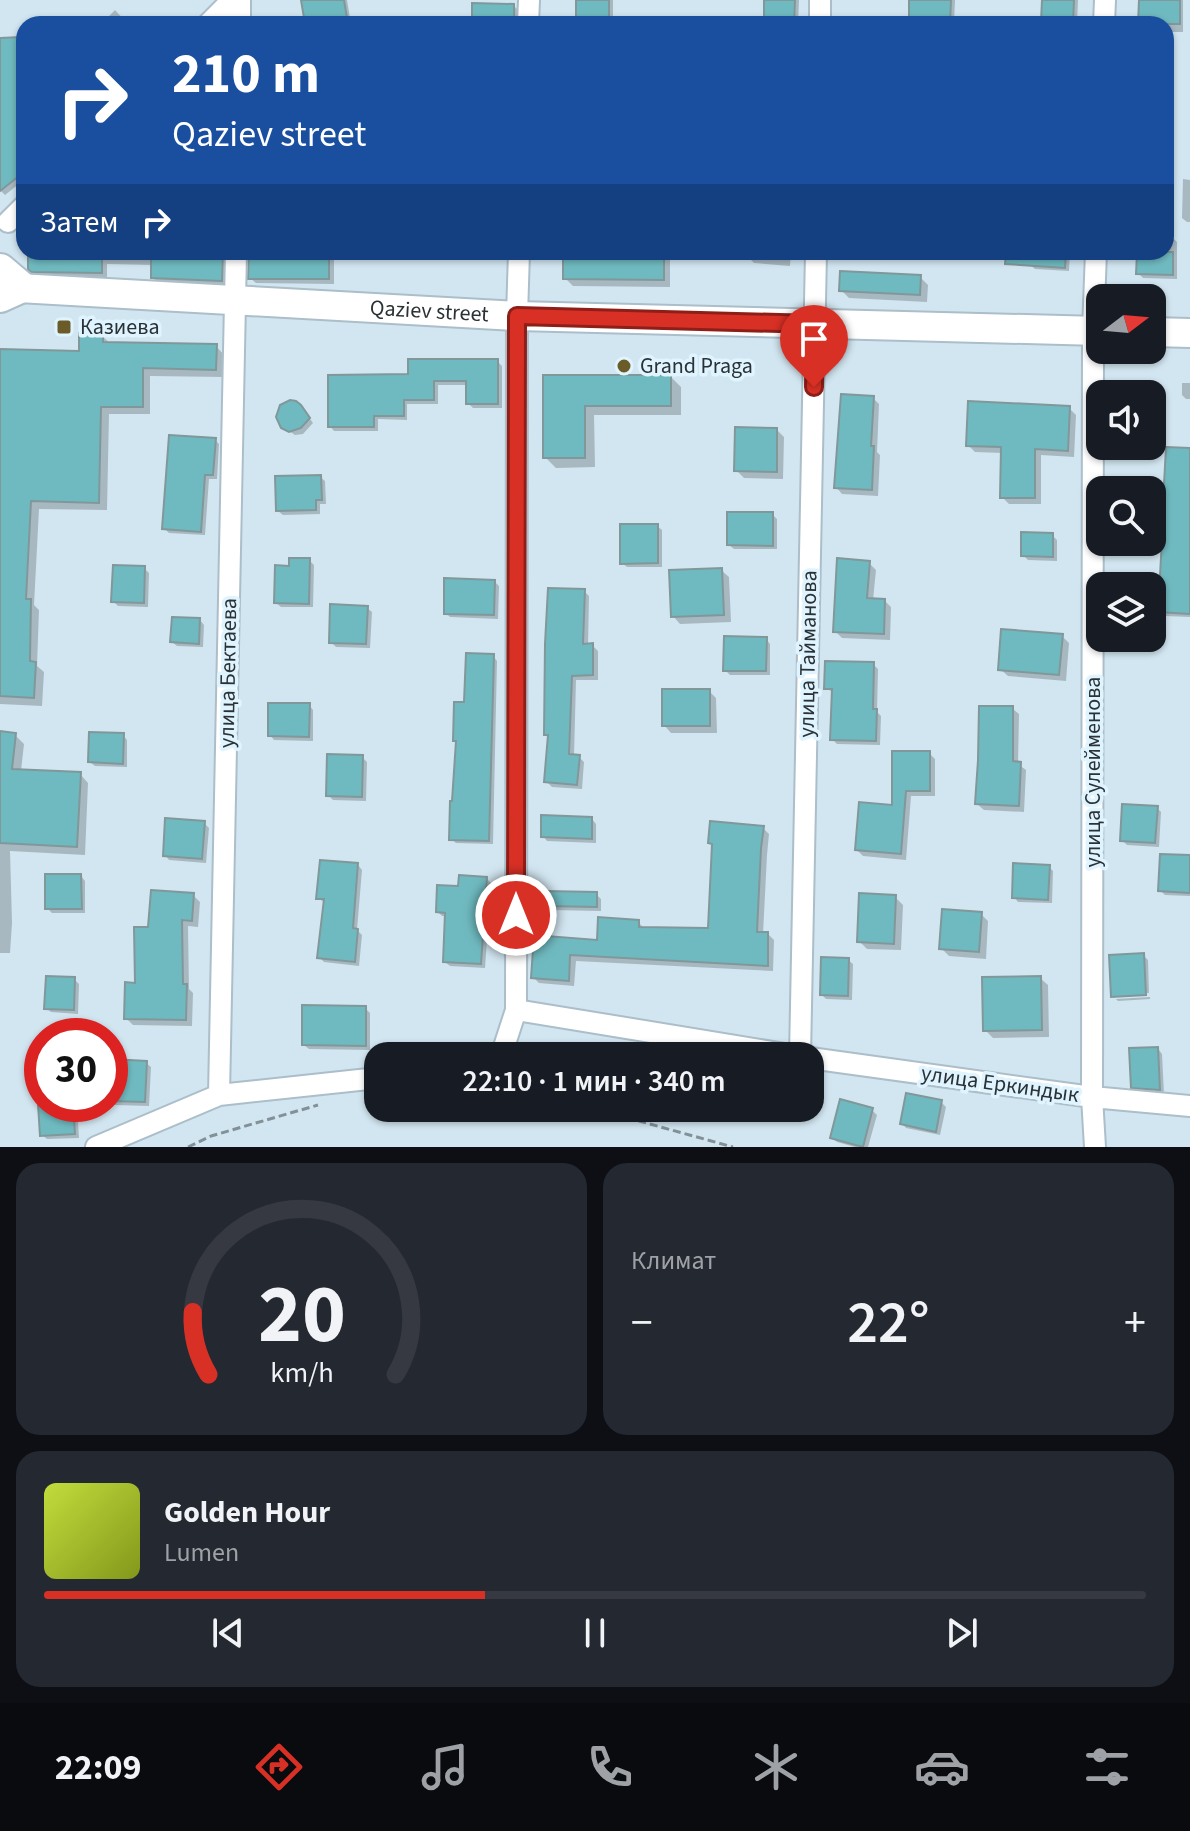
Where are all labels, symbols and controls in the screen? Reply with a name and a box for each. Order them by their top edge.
text: 210 m [172,35,320,114]
icon: right [40,48,144,152]
text: Qaziev street [172,109,366,160]
icon: right [134,200,178,244]
text: Затем [40,201,118,244]
north arrow [1086,284,1166,364]
map controls [1086,284,1166,652]
street label: Qaziev street [369,292,490,330]
pin [780,305,848,387]
place label: Казиева [80,311,159,343]
icon: arrive [792,317,836,361]
marker: Казиева [55,318,73,336]
place label: Grand Praga [640,350,753,382]
marker: Grand Praga [615,357,633,375]
button: sound [1086,380,1166,460]
button: search [1086,476,1166,556]
street label: улица Тайманова [791,570,825,738]
button: layers [1086,572,1166,652]
street label: улица Бектаева [211,598,245,748]
street label: улица Сулейменова [1077,677,1109,867]
position arrow [474,873,558,957]
speed limit sign: 30 [24,1018,128,1122]
street label: улица Еркиндык [919,1057,1081,1111]
text: 22:10 · 1 мин · 340 m [463,1060,725,1103]
text: Климат [631,1242,716,1279]
text: 20 [258,1256,345,1374]
text: 22° [847,1281,930,1366]
text: − [631,1292,653,1355]
text: + [1124,1292,1146,1355]
text: km/h [270,1353,333,1393]
text: Golden Hour [164,1491,330,1534]
text: Lumen [164,1534,239,1571]
icon: previous [206,1611,250,1655]
icon: pause [573,1611,617,1655]
icon: next [940,1611,984,1655]
icon: directions [251,1739,307,1795]
icon: music [417,1739,473,1795]
icon: phone [582,1739,638,1795]
icon: climate [748,1739,804,1795]
icon: car [914,1739,970,1795]
icon: filters [1079,1739,1135,1795]
text: 22:09 [55,1742,142,1793]

